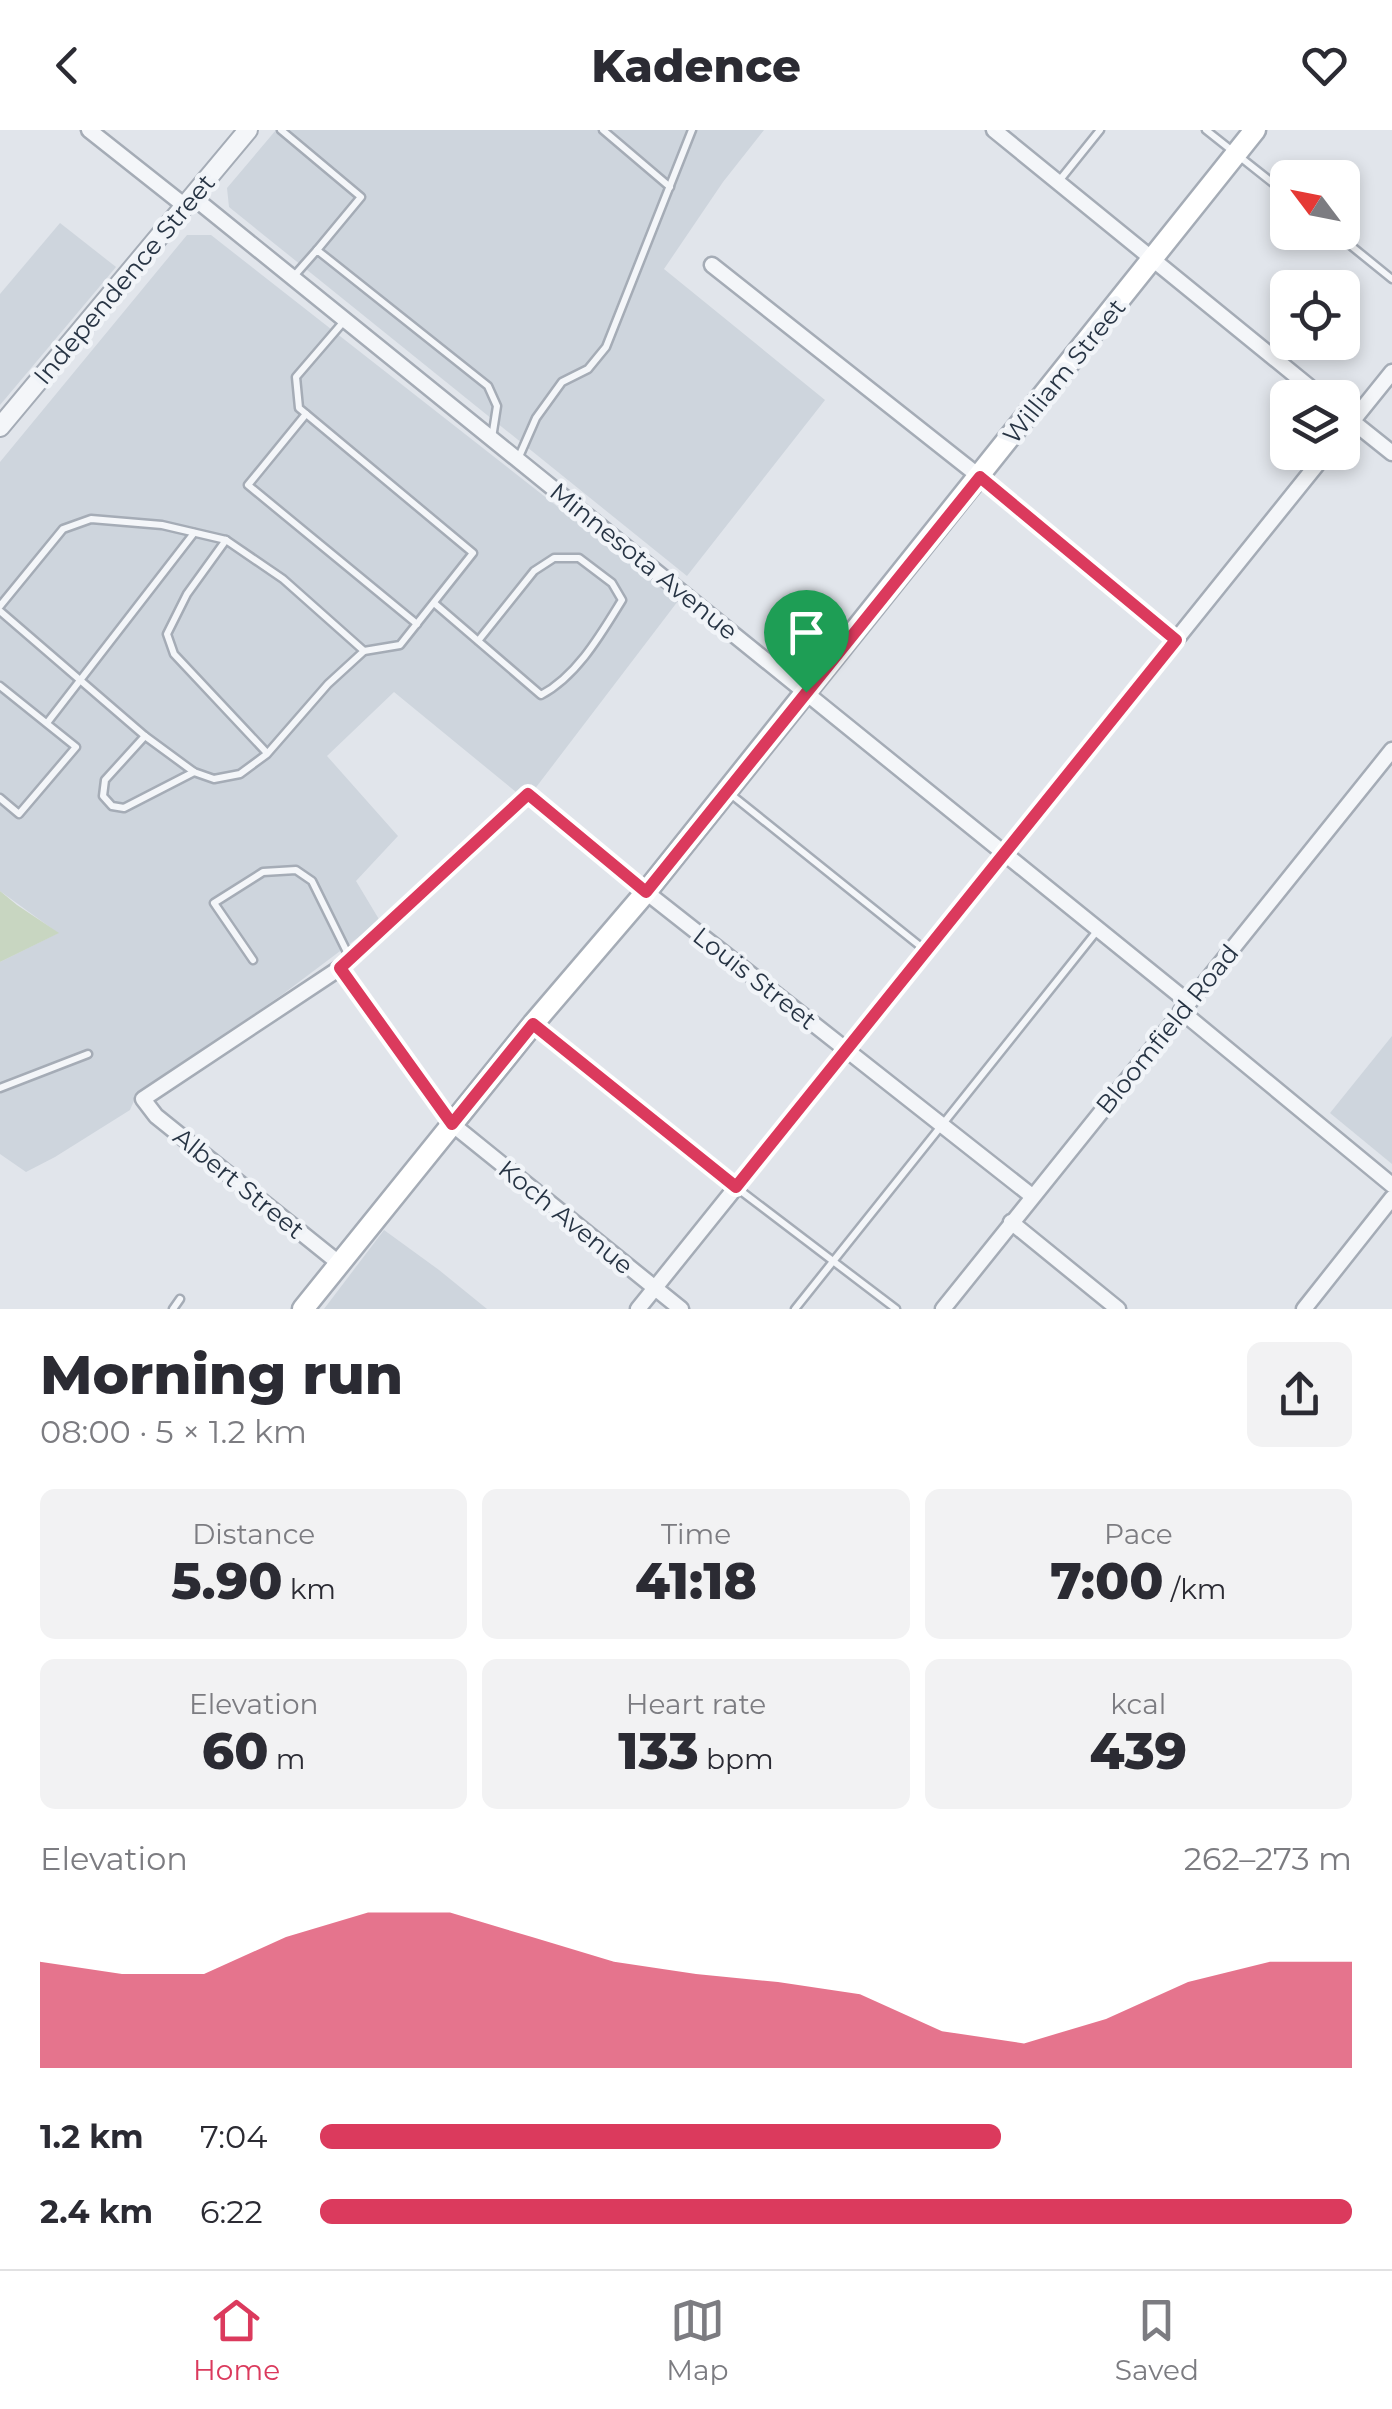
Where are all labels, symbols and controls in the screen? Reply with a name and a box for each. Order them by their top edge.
icon: back [40,38,95,93]
text: Kadence [591,38,801,93]
icon: heart [1297,38,1352,93]
north arrow [1270,160,1360,250]
map controls [1270,160,1360,470]
street label: Independence Street [27,168,221,390]
button: locate [1270,270,1360,360]
street label: William Street [996,293,1132,449]
button: layers [1270,380,1360,470]
street label: Minnesota Avenue [544,476,744,646]
pin [764,590,849,693]
icon: arrive [779,605,834,660]
street label: Louis Street [687,921,823,1035]
street label: Bloomfield Road [1089,938,1245,1120]
street label: Albert Street [168,1121,310,1245]
street label: Koch Avenue [493,1154,639,1280]
text: Morning run [40,1341,403,1408]
button: share [1247,1342,1352,1447]
text: 08:00 · 5 × 1.2 km [40,1412,307,1451]
text: Distance [192,1517,315,1551]
text: Time [661,1517,731,1551]
text: Pace [1104,1517,1173,1551]
text: 5.90 [171,1551,282,1612]
text: 41:18 [635,1551,757,1612]
text: 7:00 [1050,1551,1163,1612]
text: km [282,1572,336,1606]
text: /km [1163,1572,1227,1606]
text: Elevation [189,1687,318,1721]
text: Heart rate [626,1687,766,1721]
text: kcal [1110,1687,1166,1721]
text: 60 [202,1721,268,1782]
text: 133 [618,1721,699,1782]
text: 439 [1090,1721,1187,1782]
text: m [268,1742,306,1776]
text: bpm [699,1742,774,1776]
text: Elevation [40,1839,188,1878]
text: 262–273 m [1184,1839,1352,1878]
text: 1.2 km [40,2117,144,2156]
text: 7:04 [200,2117,267,2156]
text: 2.4 km [40,2192,153,2231]
text: 6:22 [200,2192,263,2231]
tab: Home [193,2293,280,2387]
tab: Map [666,2293,729,2387]
tab: Saved [1115,2293,1199,2387]

